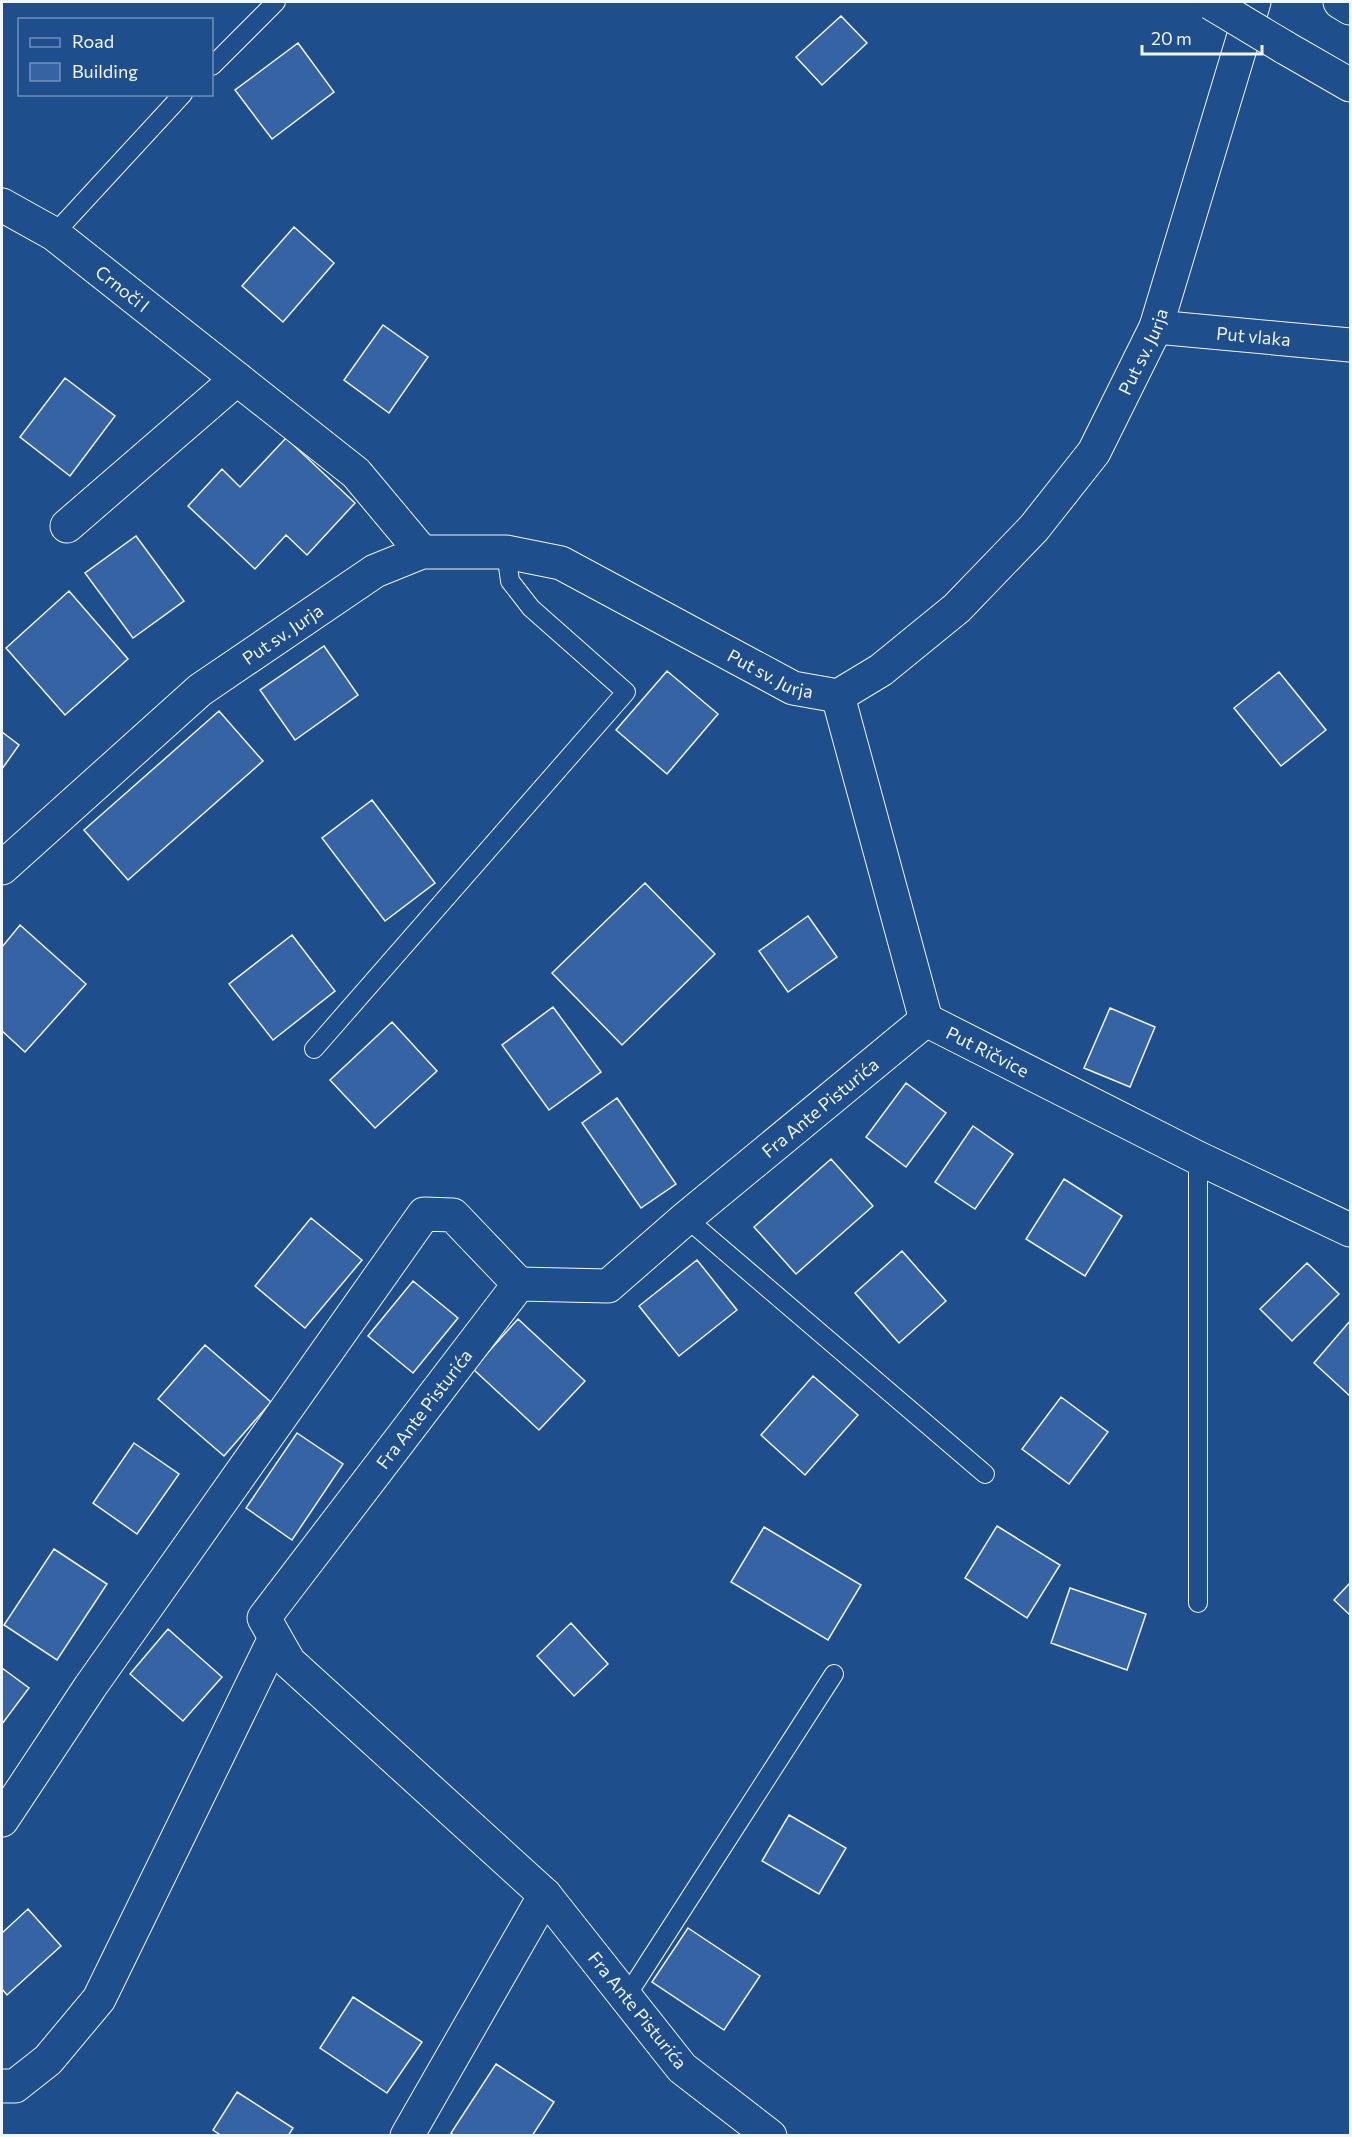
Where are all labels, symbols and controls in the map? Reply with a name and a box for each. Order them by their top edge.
legend [18,18,213,96]
scale bar [1142,18,1262,56]
text: 20 m [1151,27,1192,49]
text: Road [72,30,114,52]
text: Building [72,60,138,82]
street label: Crnoči l [91,260,154,316]
street label: Put sv. Jurja [1113,306,1172,398]
street label: Put vlaka [1215,322,1292,350]
street label: Put sv. Jurja [238,599,327,669]
street label: Put sv. Jurja [724,644,815,702]
street label: Put Ričvice [943,1021,1033,1082]
street label: Fra Ante Pisturića [757,1053,883,1162]
street label: Fra Ante Pisturića [371,1345,476,1473]
street label: Fra Ante Pisturića [584,1947,692,2073]

